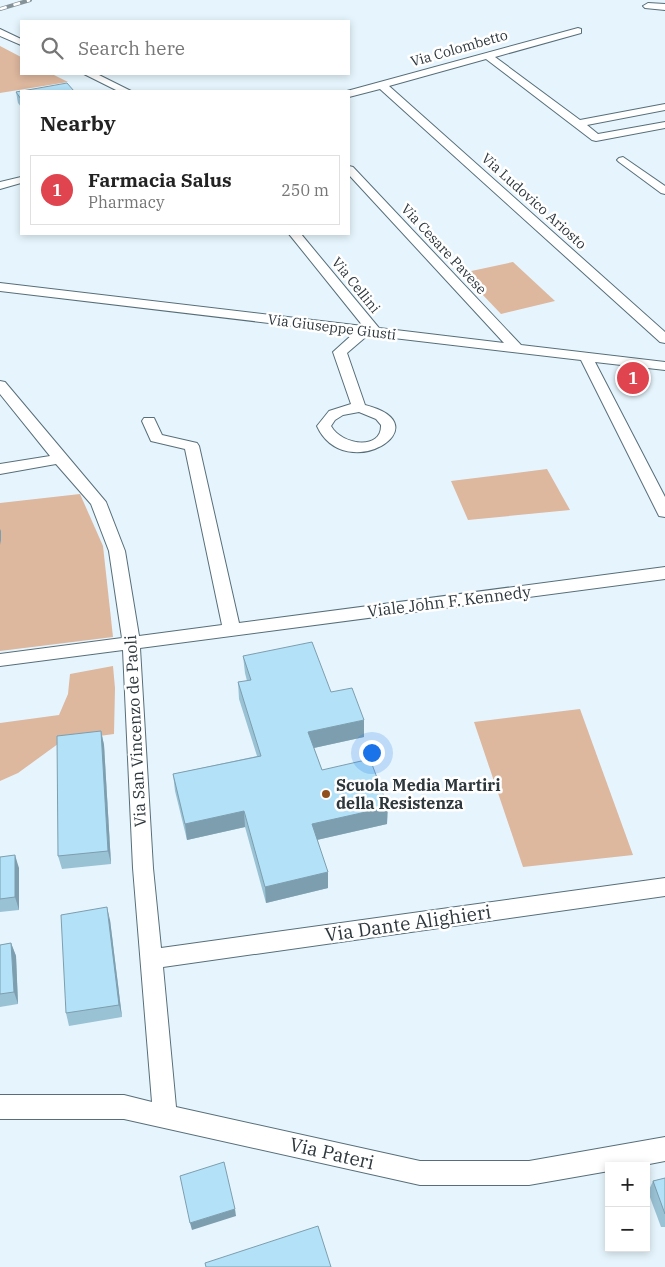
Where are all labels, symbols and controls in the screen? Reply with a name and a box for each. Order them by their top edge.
search box [20,20,350,75]
street label: Via Colombetto [408,26,510,70]
icon: search [38,34,66,62]
text: Search here [78,36,185,60]
text: Nearby [40,109,116,137]
street label: Via Ludovico Ariosto [478,149,590,253]
text: Farmacia Salus [88,168,232,192]
text: 1 [52,180,62,200]
text: 250 m [281,180,329,200]
text: Pharmacy [88,192,165,212]
street label: Via Cesare Pavese [397,200,491,298]
street label: Via Cellini [328,253,384,317]
street label: Via Giuseppe Giusti [267,310,397,344]
pin: 1 [617,359,649,397]
street label: Viale John F. Kennedy [366,581,532,621]
street label: Via San Vincenzo de Paoli [120,634,150,828]
your location [359,740,385,766]
place label: Scuola Media Martiri della Resistenza [336,775,501,813]
marker: Scuola Media Martiri della Resistenza [320,788,332,800]
street label: Via Dante Alighieri [323,899,493,947]
street label: Via Pateri [287,1132,377,1174]
map controls [605,1162,650,1252]
button: + [605,1162,650,1207]
button: − [605,1207,650,1252]

